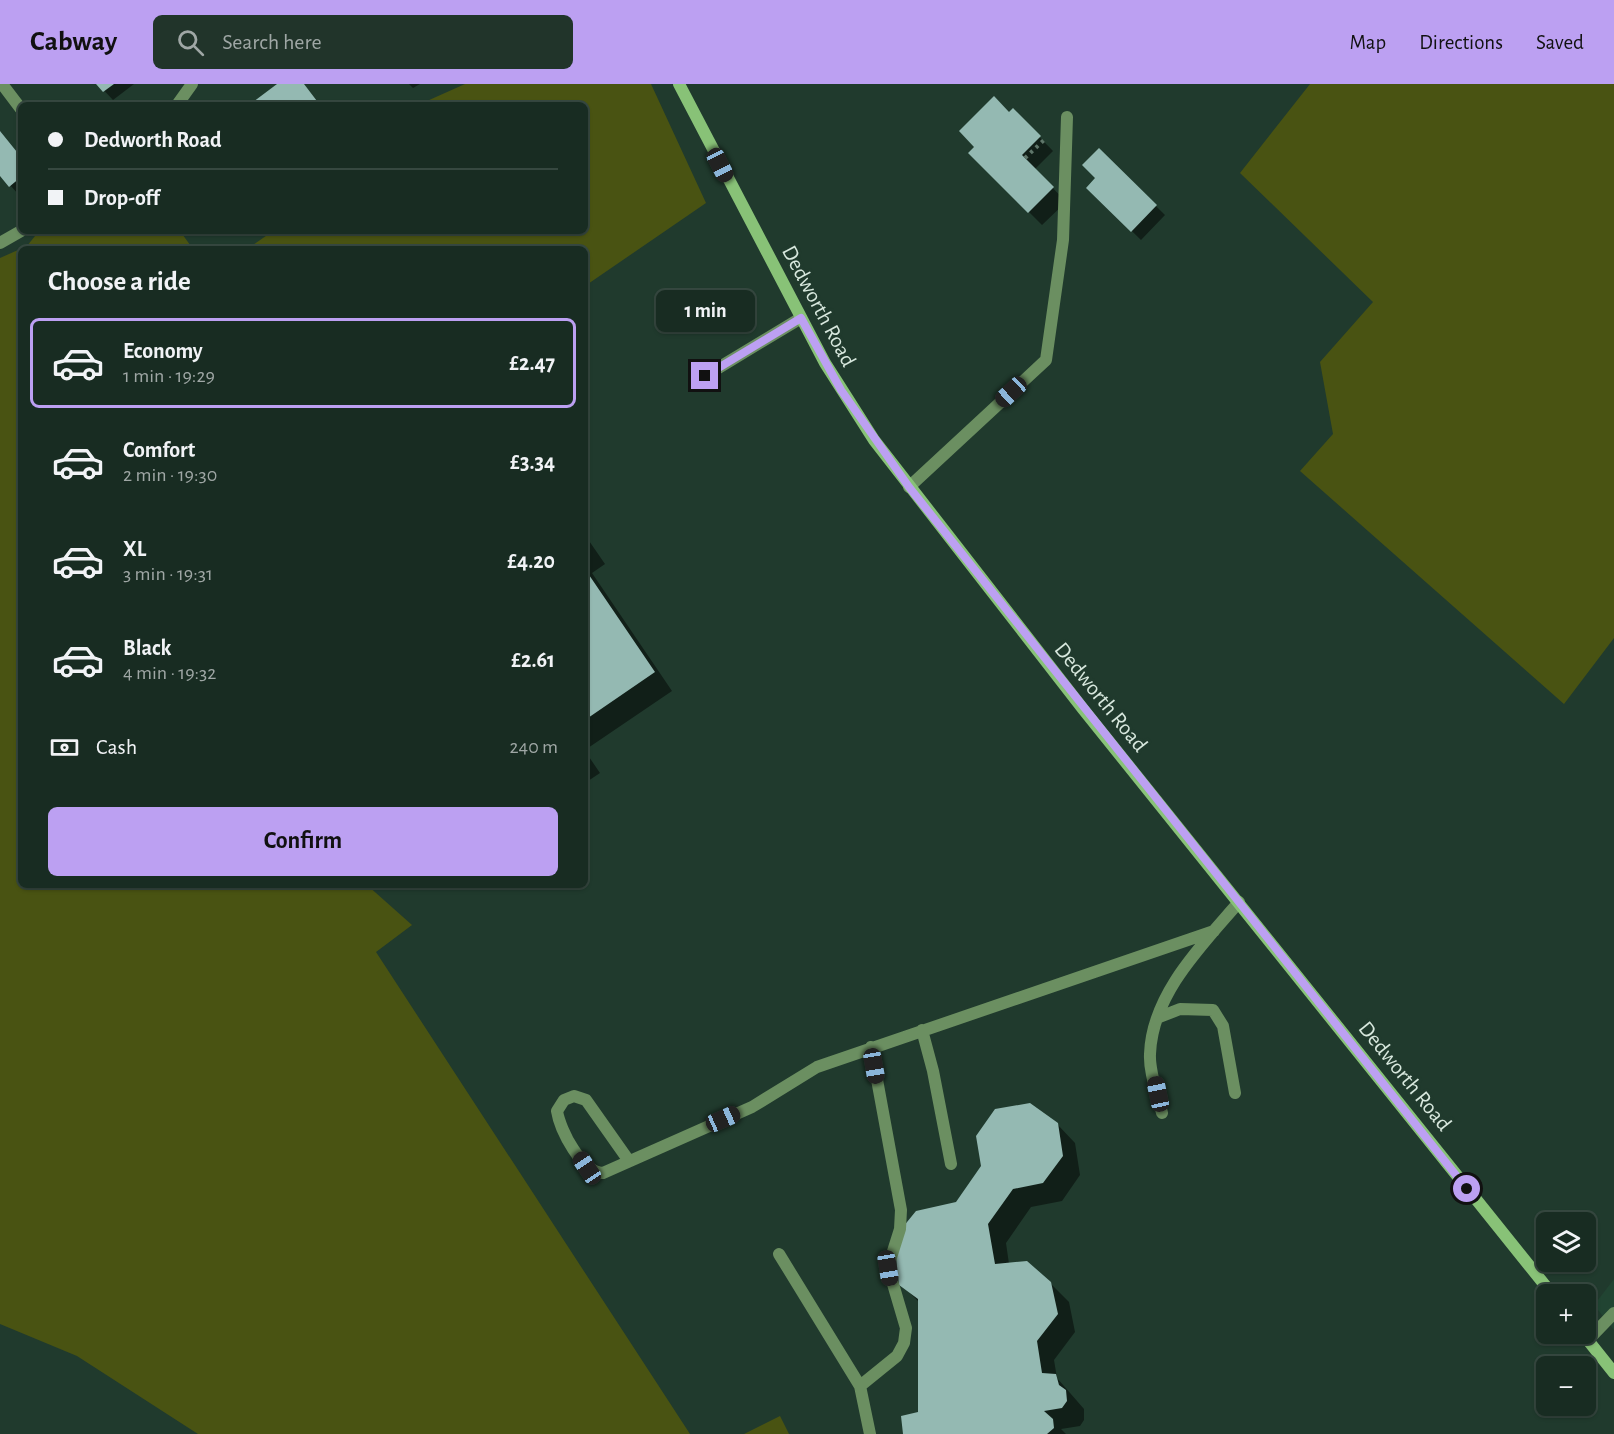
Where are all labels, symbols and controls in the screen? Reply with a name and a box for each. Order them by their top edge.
search box [153,15,573,69]
icon: search [174,26,207,59]
text: Cabway [30,28,117,56]
text: Search here [222,31,322,53]
text: Map [1350,32,1386,53]
text: Directions [1419,32,1503,53]
text: Saved [1536,32,1584,53]
text: Dedworth Road [84,129,222,151]
car [704,145,736,185]
text: Drop-off [84,187,160,209]
street label: Dedworth Road [778,242,860,370]
text: Choose a ride [48,268,191,295]
callout: 1 min [656,289,754,331]
text: 1 min [684,301,727,321]
icon: car [51,336,105,390]
text: Economy [123,340,203,362]
text: £2.47 [509,352,555,374]
route end [691,362,718,389]
text: 1 min · 19:29 [123,366,215,386]
car [992,373,1030,411]
icon: car [51,435,105,489]
text: Comfort [123,439,195,461]
text: £3.34 [510,451,555,473]
text: 2 min · 19:30 [123,465,217,485]
icon: car [51,534,105,588]
text: XL [123,538,146,560]
text: £4.20 [507,550,555,572]
text: 3 min · 19:31 [123,564,213,584]
icon: car [51,633,105,687]
text: Black [123,637,171,659]
street label: Dedworth Road [1050,638,1152,756]
text: £2.61 [511,649,555,671]
text: 4 min · 19:32 [123,663,216,683]
icon: cash [48,731,81,764]
text: Cash [96,736,137,758]
text: 240 m [509,737,558,757]
button: Confirm [48,807,558,876]
street label: Dedworth Road [1354,1017,1456,1135]
car [862,1047,886,1085]
car [1145,1075,1171,1113]
car [703,1103,743,1135]
car [569,1148,605,1188]
route start [1453,1175,1480,1202]
map controls [1536,1212,1596,1416]
button: layers [1536,1212,1596,1272]
car [876,1249,900,1287]
button: + [1536,1284,1596,1344]
button: − [1536,1356,1596,1416]

